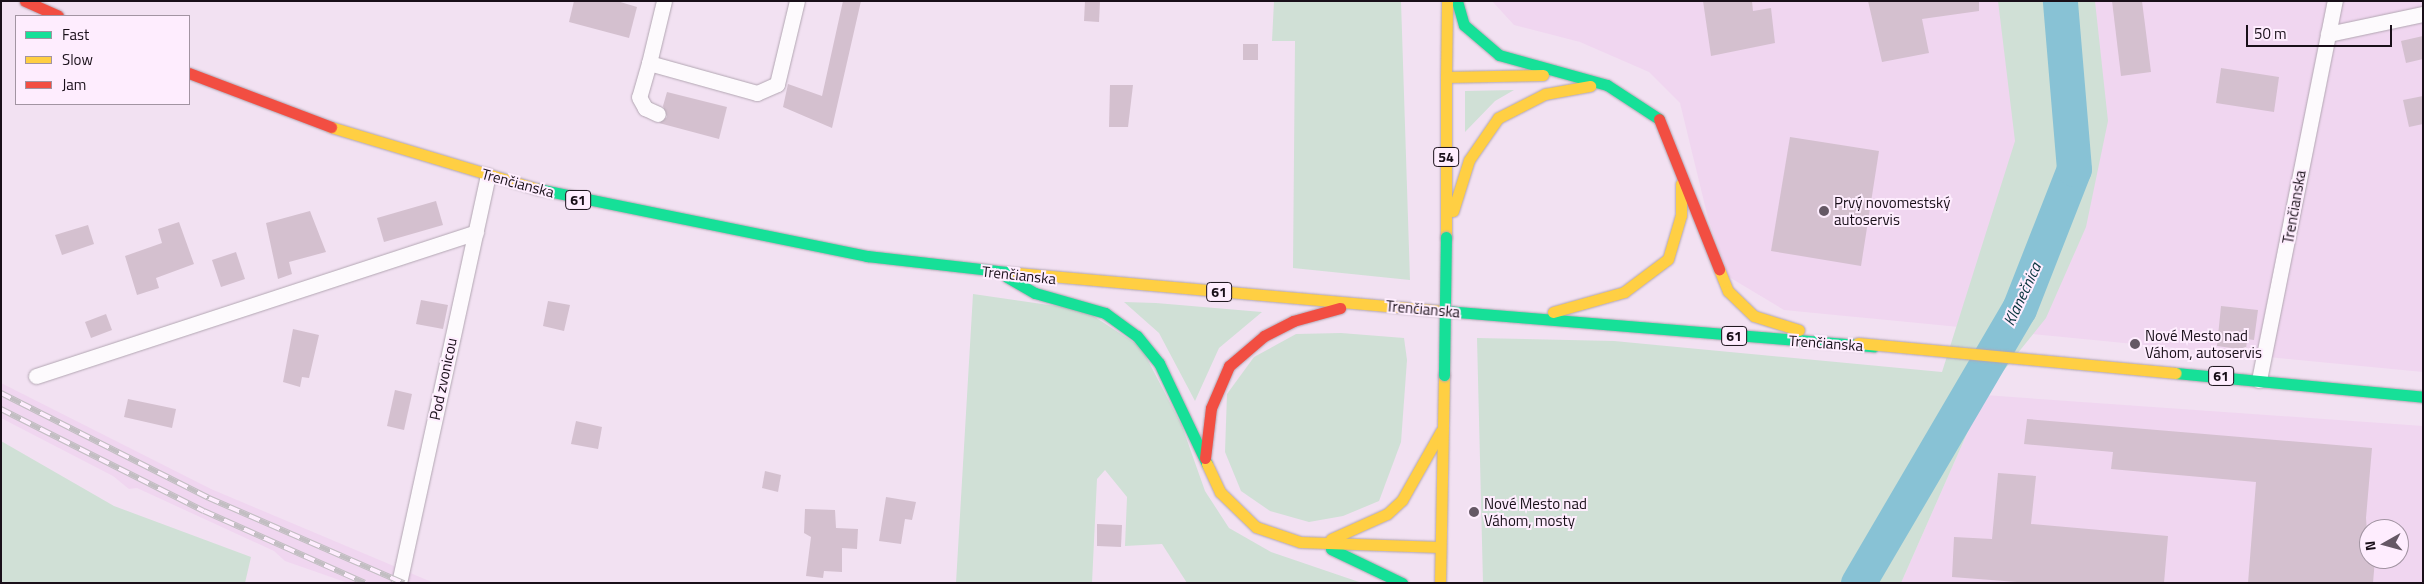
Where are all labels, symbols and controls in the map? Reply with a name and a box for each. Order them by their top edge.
legend [15,15,190,105]
scale bar [2249,15,2395,47]
text: 50 m [2254,22,2287,45]
text: Fast [62,23,89,46]
text: Slow [62,48,93,71]
text: Jam [62,73,86,96]
road number: 54 [1432,146,1460,168]
street label: Trenčianska [480,165,556,201]
street label: Trenčianska [2279,169,2309,245]
road number: 61 [564,188,592,212]
place label: Prvý novomestský autoservis [1834,193,1950,228]
marker: Prvý novomestský autoservis [1818,205,1830,217]
water label: Klanečnica [1999,259,2045,329]
street label: Trenčianska [981,262,1057,288]
road number: 61 [1205,280,1233,304]
street label: Trenčianska [1385,297,1461,321]
road number: 61 [1720,324,1748,348]
place label: Nové Mesto nad Váhom, autoservis [2145,326,2262,361]
street label: Trenčianska [1788,331,1864,355]
street label: Pod zvonicou [426,336,460,422]
marker: Nové Mesto nad Váhom, autoservis [2129,338,2141,350]
road number: 61 [2207,364,2235,388]
place label: Nové Mesto nad Váhom, mosty [1484,494,1587,529]
marker: Nové Mesto nad Váhom, mosty [1468,506,1480,518]
north arrow [2359,519,2409,569]
text: N [2359,540,2381,552]

